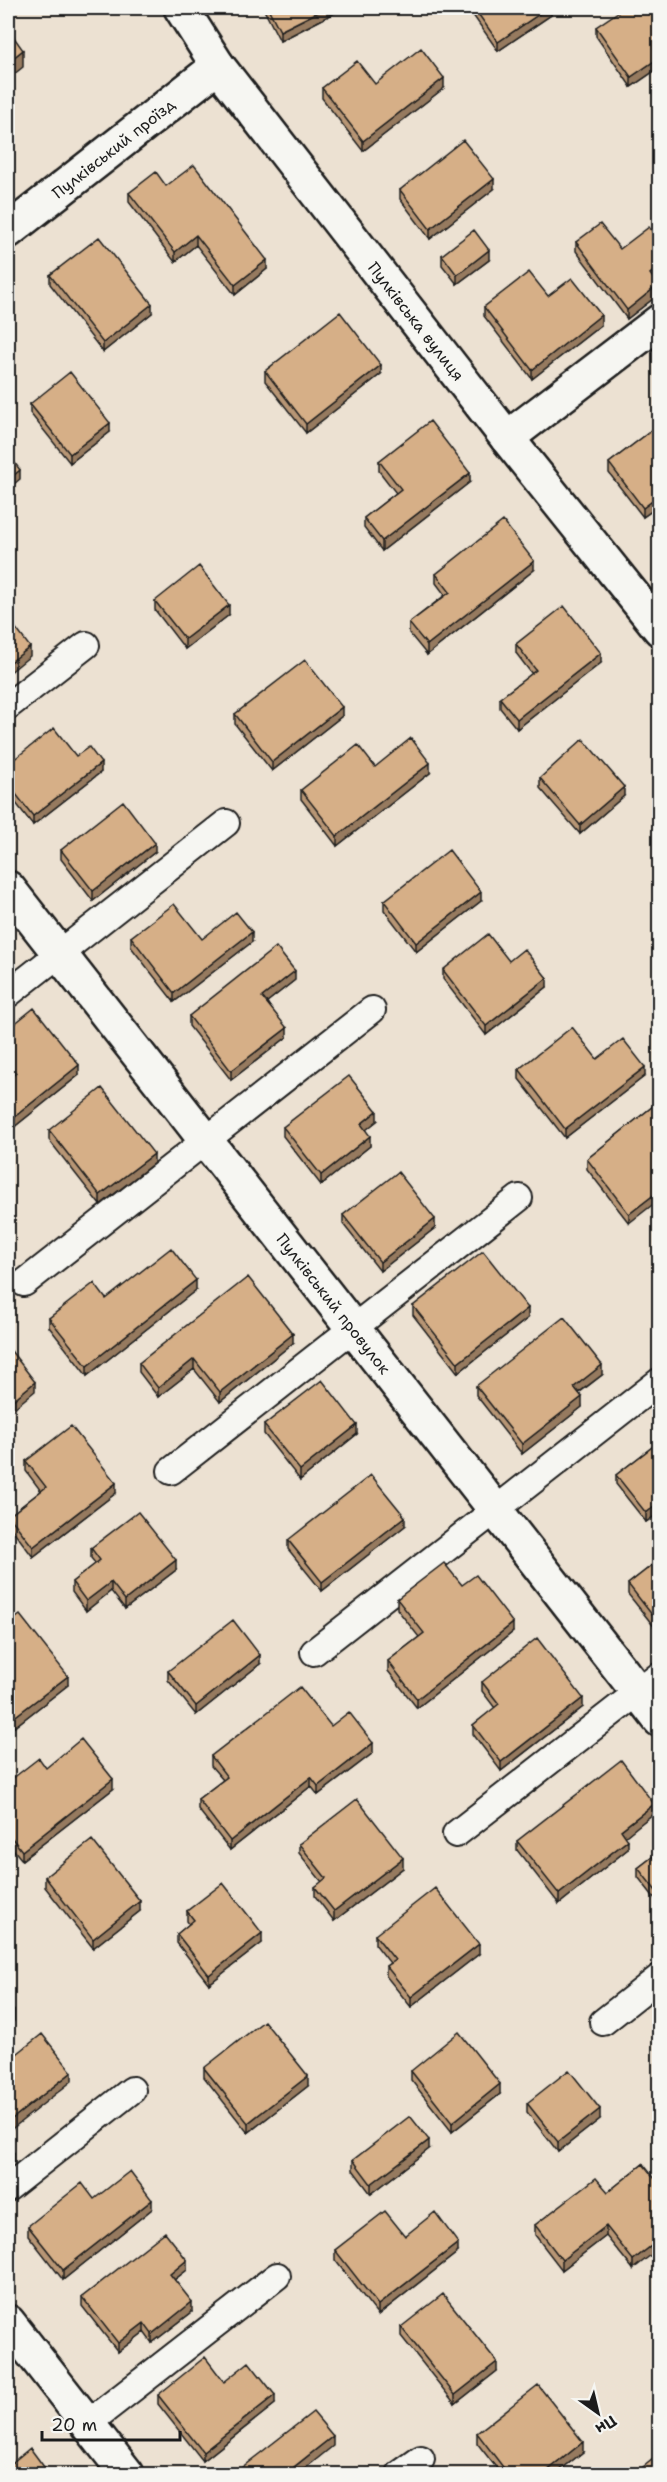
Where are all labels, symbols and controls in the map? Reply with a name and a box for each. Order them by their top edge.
street label: Пулківський проїзд [48,93,179,203]
street label: Пулківська вулиця [363,257,469,385]
street label: Пулківський провулок [272,1229,396,1379]
north arrow [568,2383,628,2443]
scale bar [42,2404,180,2442]
text: Пн [591,2410,621,2440]
text: 20 m [51,2413,97,2437]

